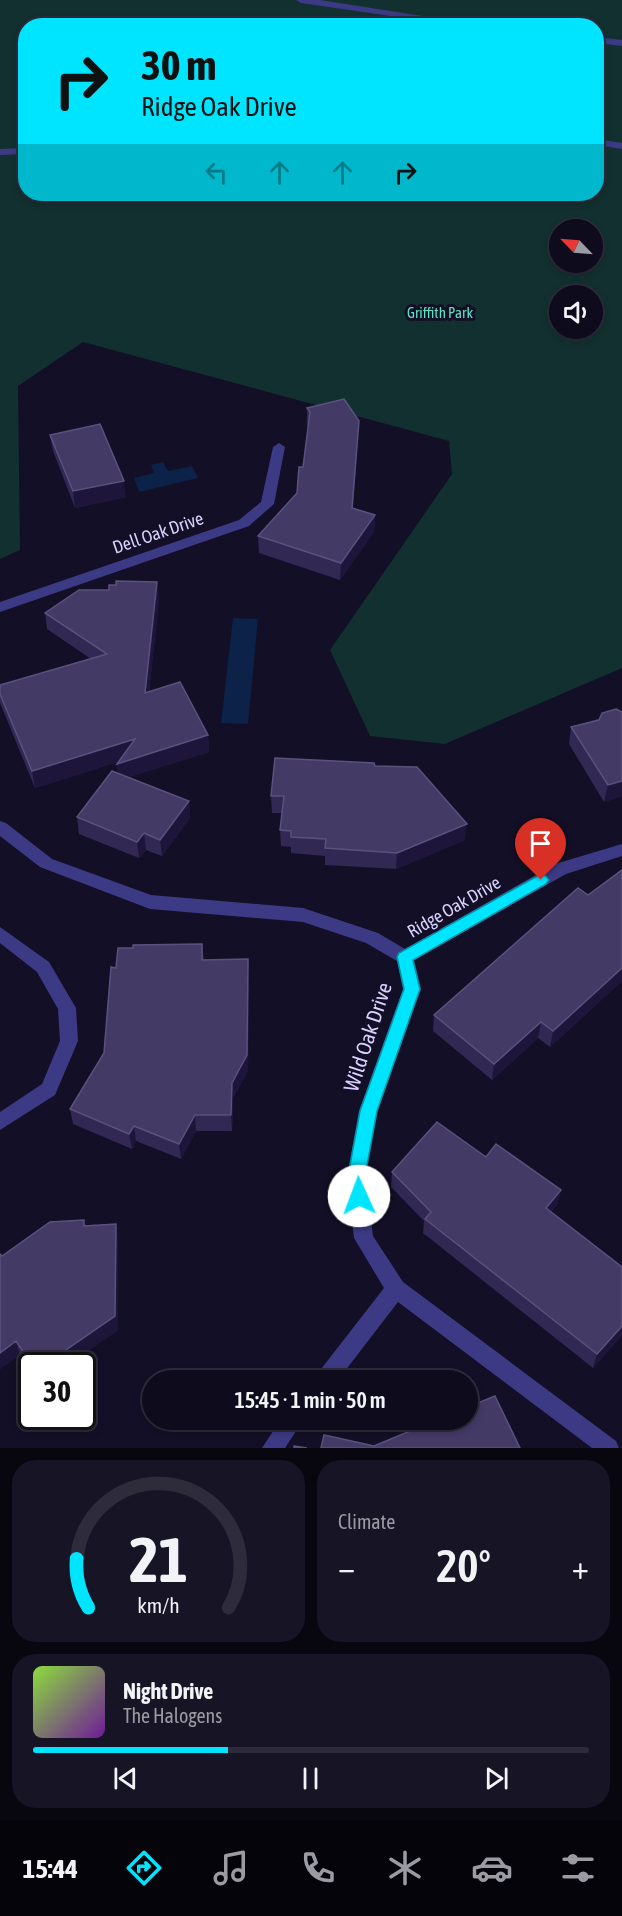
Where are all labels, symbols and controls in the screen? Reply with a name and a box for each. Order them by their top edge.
text: 30 m [141,41,216,89]
icon: right [42,42,120,120]
text: Ridge Oak Drive [141,91,297,122]
icon: left [200,156,233,189]
icon: ahead [263,156,296,189]
icon: ahead [326,156,359,189]
icon: right [389,156,422,189]
north arrow [549,219,603,273]
map controls [549,219,603,339]
button: sound [549,285,603,339]
park label: Griffith Park [407,304,473,321]
street label: Dell Oak Drive [110,507,206,558]
pin [515,818,566,880]
icon: arrive [524,827,557,860]
street label: Ridge Oak Drive [404,871,504,942]
street label: Wild Oak Drive [338,979,396,1094]
position arrow [327,1164,391,1228]
speed limit sign: 30 [18,1352,96,1430]
text: 15:45 · 1 min · 50 m [234,1387,386,1413]
text: Climate [338,1510,395,1533]
text: 21 [129,1524,188,1595]
text: 20° [436,1540,491,1592]
text: − [338,1548,355,1586]
text: + [572,1548,589,1586]
text: km/h [137,1593,180,1618]
text: Night Drive [123,1678,213,1704]
text: The Halogens [123,1704,222,1727]
icon: previous [109,1762,142,1795]
icon: pause [294,1762,327,1795]
icon: next [480,1762,513,1795]
icon: directions [123,1847,165,1889]
icon: music [210,1847,252,1889]
icon: phone [297,1847,339,1889]
icon: climate [384,1847,426,1889]
icon: car [471,1847,513,1889]
icon: filters [557,1847,599,1889]
text: 15:44 [22,1853,78,1884]

